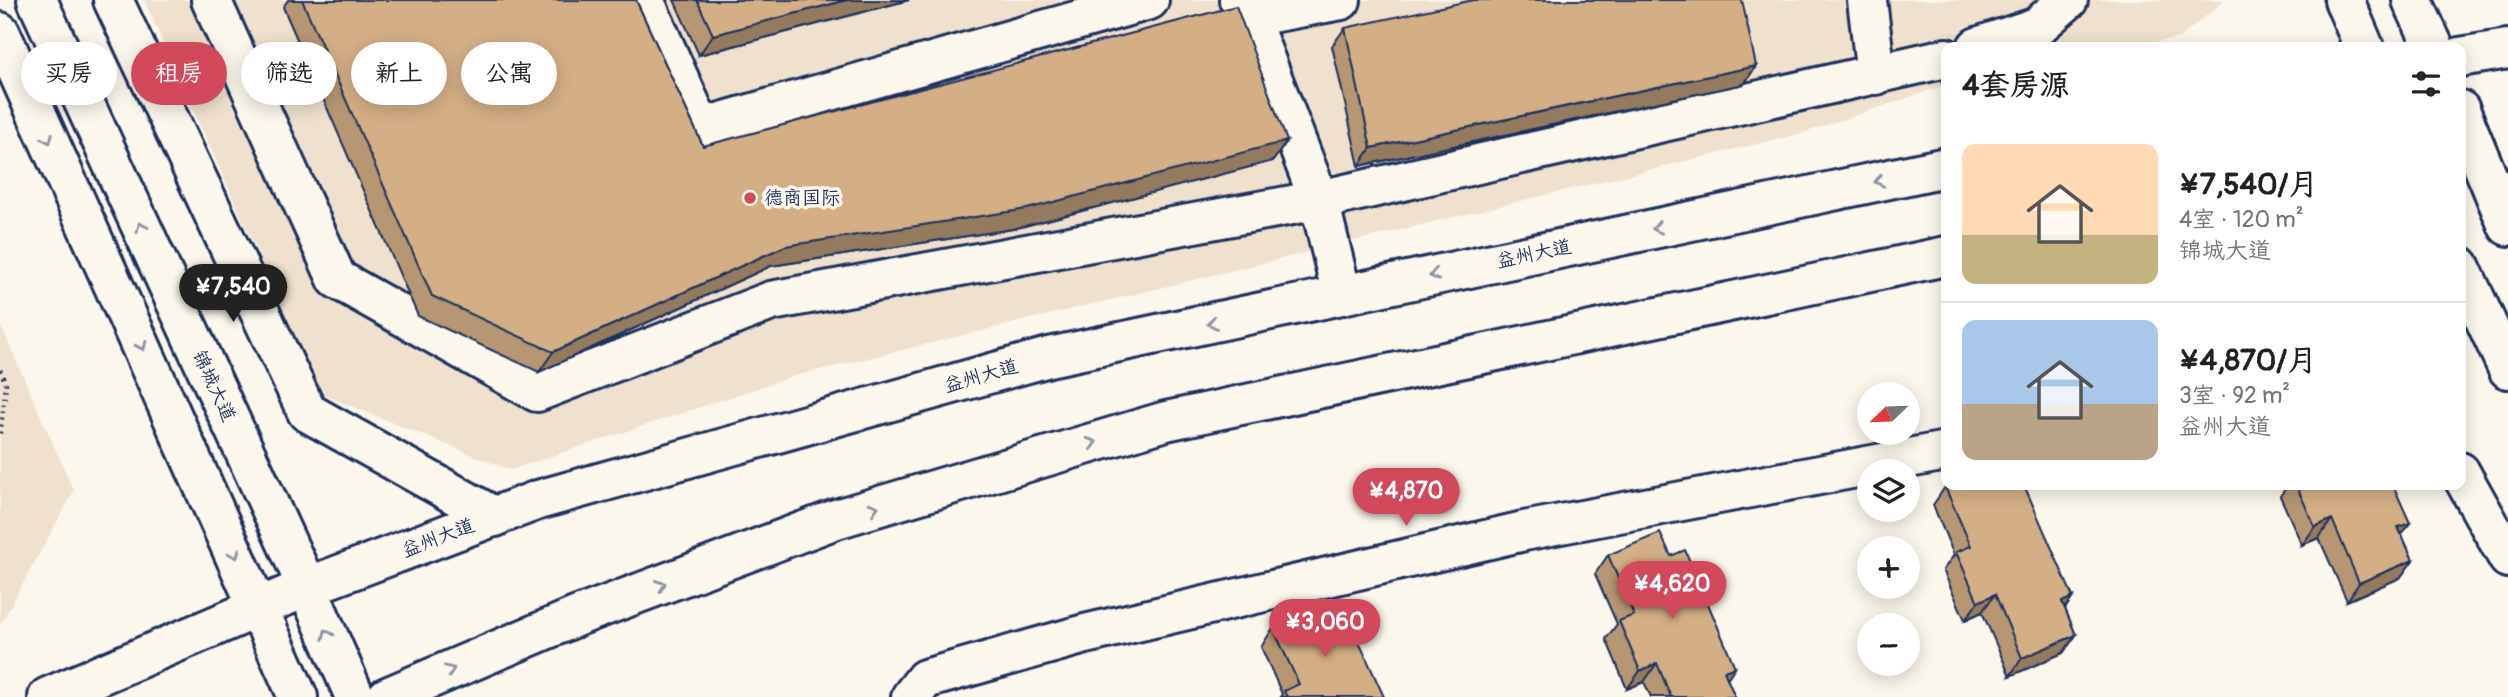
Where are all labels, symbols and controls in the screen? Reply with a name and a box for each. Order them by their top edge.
chip: 买房 [21,42,117,105]
chip: 租房 [131,42,227,105]
chip: 筛选 [241,42,337,105]
chip: 新上 [351,42,447,105]
chip: 公寓 [461,42,557,105]
icon: filters [2407,65,2445,103]
text: 4套房源 [1962,67,2069,104]
one-way arrow [40,132,54,144]
text: ¥7,540/月 [2179,166,2318,203]
icon: home [2018,172,2102,256]
one-way arrow [1873,173,1885,187]
place label: 德商国际 [764,186,840,210]
marker: 德商国际 [742,190,758,206]
text: 4室 · 120 m² [2179,205,2304,234]
one-way arrow [1651,220,1663,235]
one-way arrow [135,222,149,234]
street label: 益州大道 [1494,234,1574,274]
text: 锦城大道 [2179,236,2271,265]
pin: ¥7,540 [176,264,290,324]
one-way arrow [1428,267,1440,282]
text: ¥7,540 [195,272,271,301]
one-way arrow [1206,314,1218,329]
one-way arrow [134,339,148,352]
text: ¥4,870/月 [2179,342,2317,379]
street label: 锦城大道 [187,346,241,426]
icon: home [2018,348,2102,432]
street label: 益州大道 [941,354,1021,398]
text: 3室 · 92 m² [2179,381,2290,410]
north arrow [1857,382,1920,444]
map controls [1857,382,1920,676]
text: 益州大道 [2179,412,2271,441]
one-way arrow [1086,436,1098,451]
button: layers [1857,459,1920,522]
pin: ¥4,870 [1349,468,1463,528]
text: ¥4,870 [1369,476,1443,505]
one-way arrow [868,501,880,516]
street label: 益州大道 [398,513,478,563]
button: + [1857,536,1920,599]
one-way arrow [227,547,241,559]
pin: ¥4,620 [1615,562,1729,621]
text: ¥4,620 [1633,569,1711,598]
one-way arrow [654,580,666,594]
pin: ¥3,060 [1268,600,1382,659]
text: ¥3,060 [1285,607,1365,636]
button: − [1857,613,1920,676]
one-way arrow [321,629,335,642]
one-way arrow [443,665,455,679]

